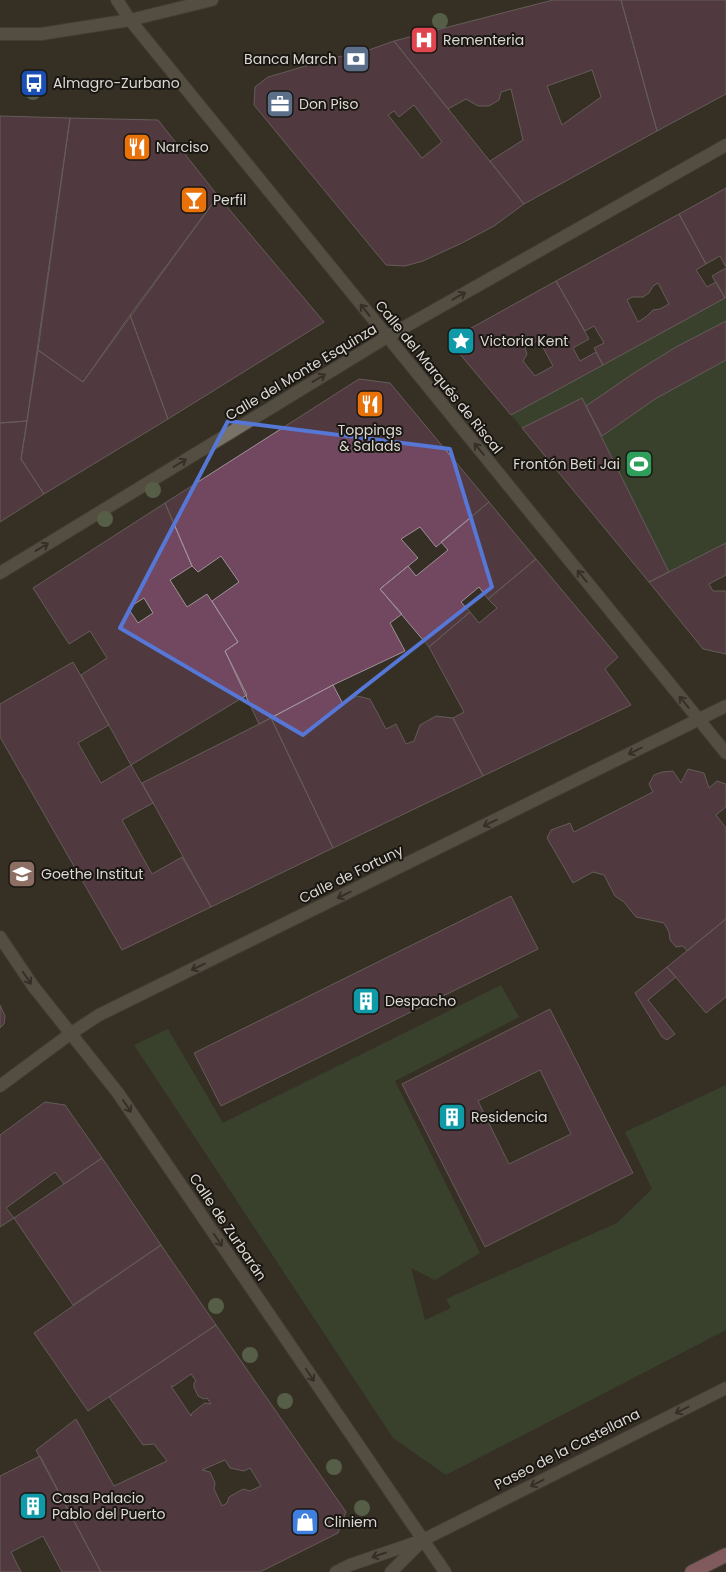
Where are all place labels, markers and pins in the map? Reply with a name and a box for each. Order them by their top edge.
hospital icon: Rementeria [409,25,439,55]
place label: Rementeria [443,30,524,50]
bank icon: Banca March [341,44,371,74]
place label: Banca March [244,49,337,69]
bus stop icon: Almagro-Zurbano [19,68,49,98]
place label: Almagro-Zurbano [53,73,180,93]
office icon: Don Piso [265,89,295,119]
place label: Don Piso [299,94,358,114]
restaurant icon: Narciso [122,132,152,162]
place label: Narciso [156,137,209,157]
bar icon: Perfil [179,185,209,215]
place label: Perfil [213,190,247,210]
place icon: Victoria Kent [446,326,476,356]
place label: Victoria Kent [480,331,568,351]
restaurant icon: Toppings & Salads [355,389,385,419]
place label: Toppings & Salads [338,420,402,456]
sports icon: Frontón Beti Jai [624,449,654,479]
place label: Frontón Beti Jai [513,454,620,474]
school or university icon: Goethe Institut [7,859,37,889]
place label: Goethe Institut [41,864,143,884]
building icon: Despacho [351,986,381,1016]
place label: Despacho [385,991,456,1011]
building icon: Residencia [437,1102,467,1132]
place label: Residencia [471,1107,547,1127]
place label: Casa Palacio Pablo del Puerto [52,1488,166,1524]
building icon: Casa Palacio Pablo del Puerto [18,1491,48,1521]
shop icon: Cliniem [290,1507,320,1537]
place label: Cliniem [324,1512,377,1532]

